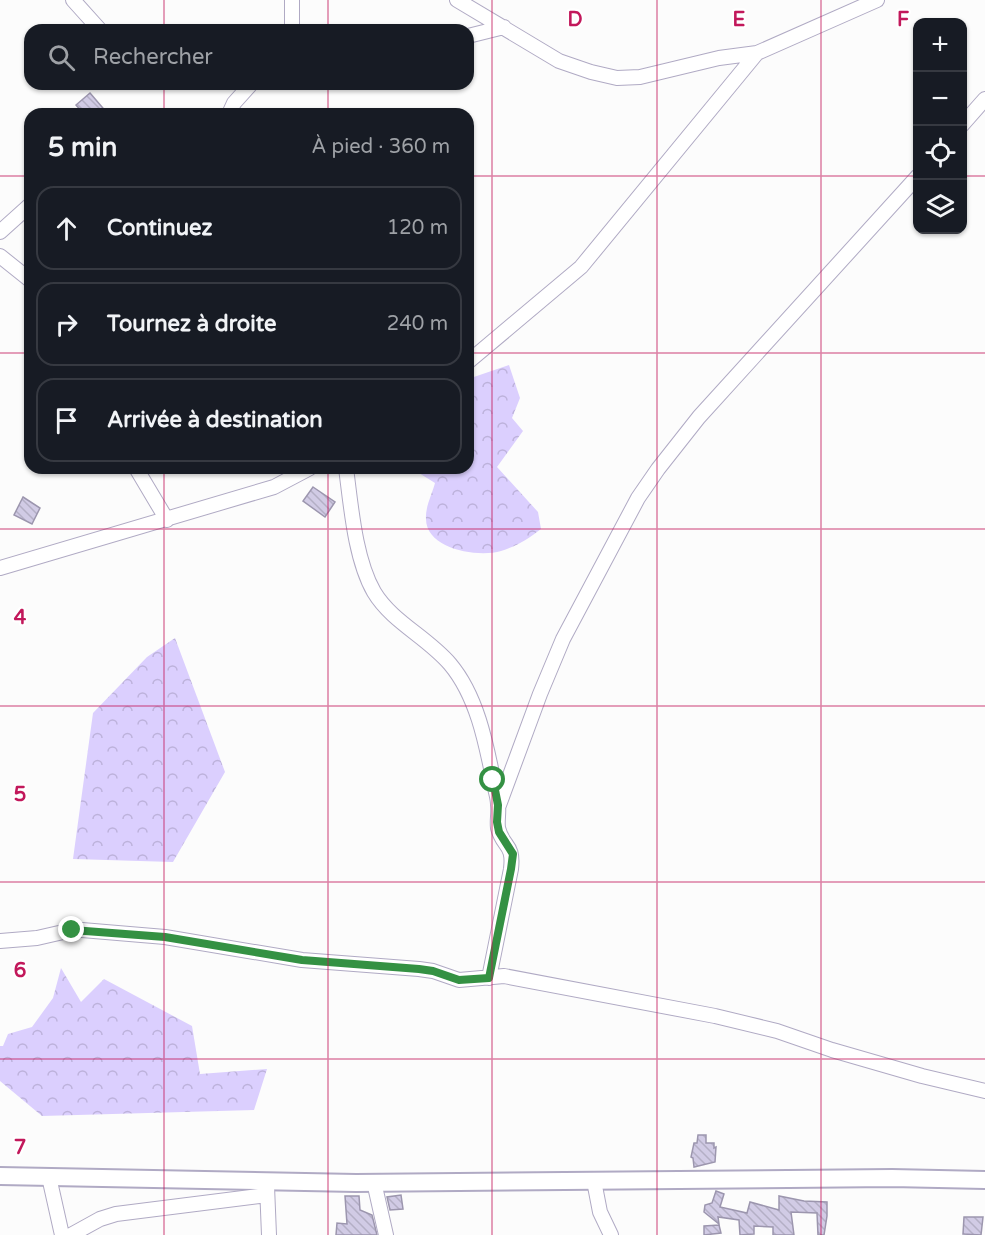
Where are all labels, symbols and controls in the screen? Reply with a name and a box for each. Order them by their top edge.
text: D [567,8,583,32]
text: E [733,8,746,32]
text: F [897,8,909,32]
map controls [913,18,967,234]
button: + [913,18,967,72]
search box [24,24,474,90]
icon: search [45,41,78,74]
text: Rechercher [93,44,213,70]
button: − [913,72,967,126]
button: locate [913,126,967,180]
text: 5 min [48,132,117,163]
text: À pied · 360 m [312,135,450,159]
button: layers [913,180,967,234]
icon: ahead [50,212,83,245]
text: Continuez [107,215,212,241]
text: 120 m [387,216,448,240]
icon: right [50,308,83,341]
text: Tournez à droite [107,311,276,337]
text: 240 m [387,312,448,336]
icon: arrive [50,404,83,437]
text: Arrivée à destination [107,407,323,433]
text: 4 [14,606,27,630]
route start [479,766,505,792]
text: 5 [14,783,26,807]
route end [58,916,84,942]
text: 6 [14,959,26,983]
text: 7 [14,1136,26,1160]

